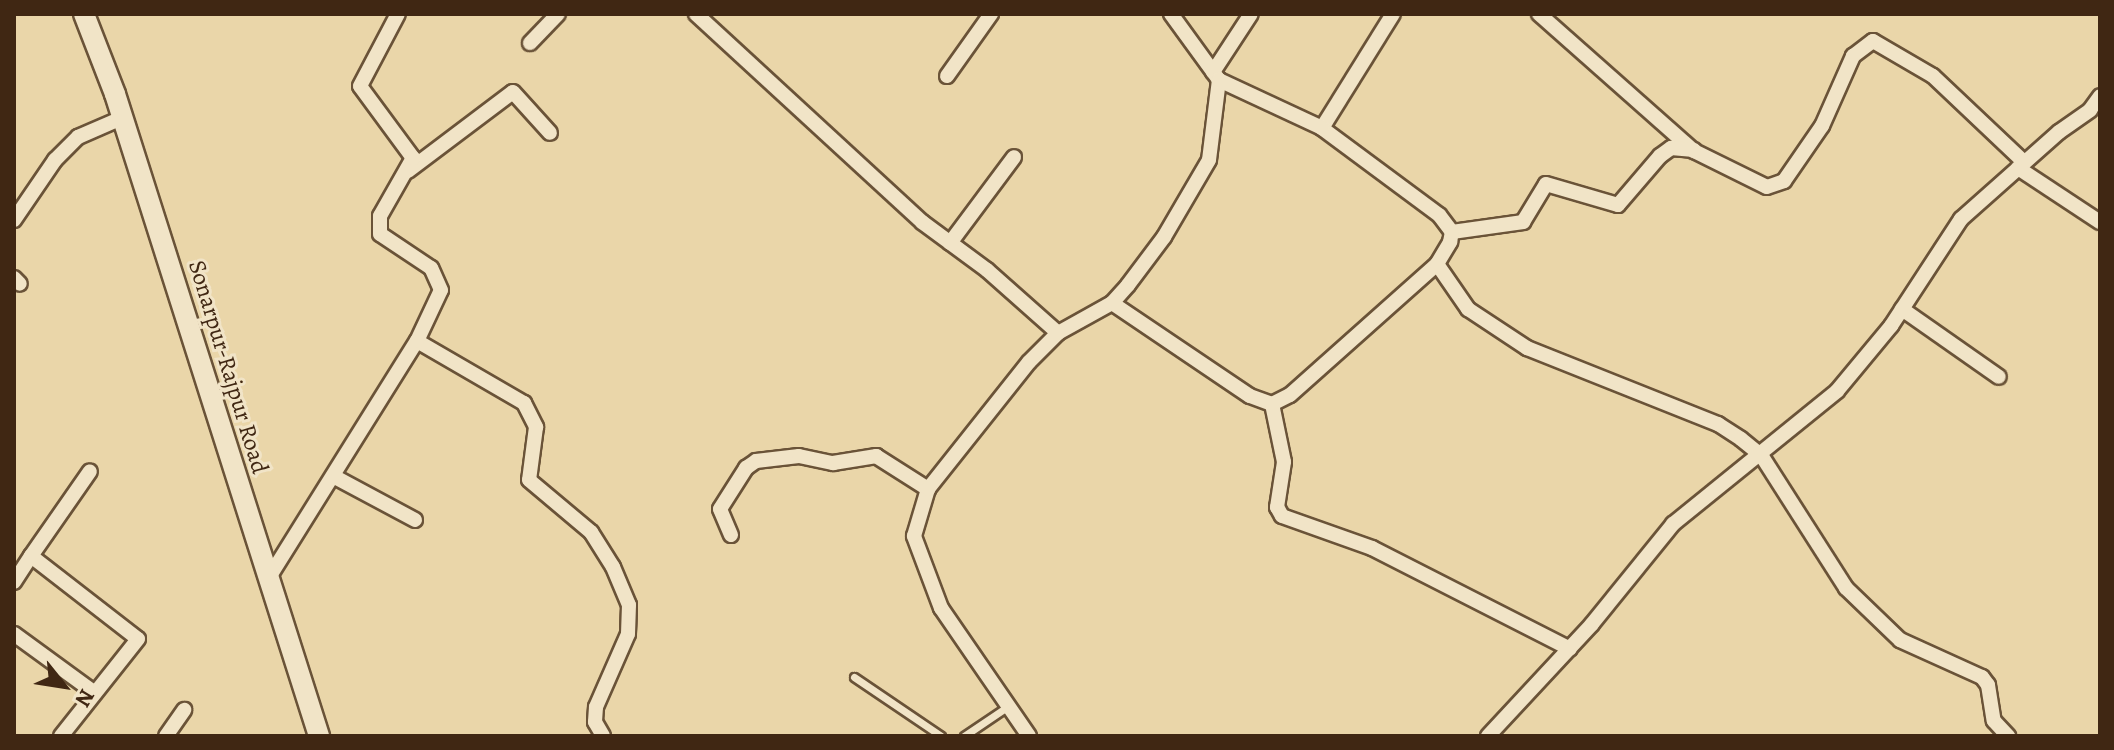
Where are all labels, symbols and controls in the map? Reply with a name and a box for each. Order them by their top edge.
street label: Sonarpur-Rajpur Road [182,257,274,477]
north arrow [24,646,104,726]
text: N [68,684,102,712]

